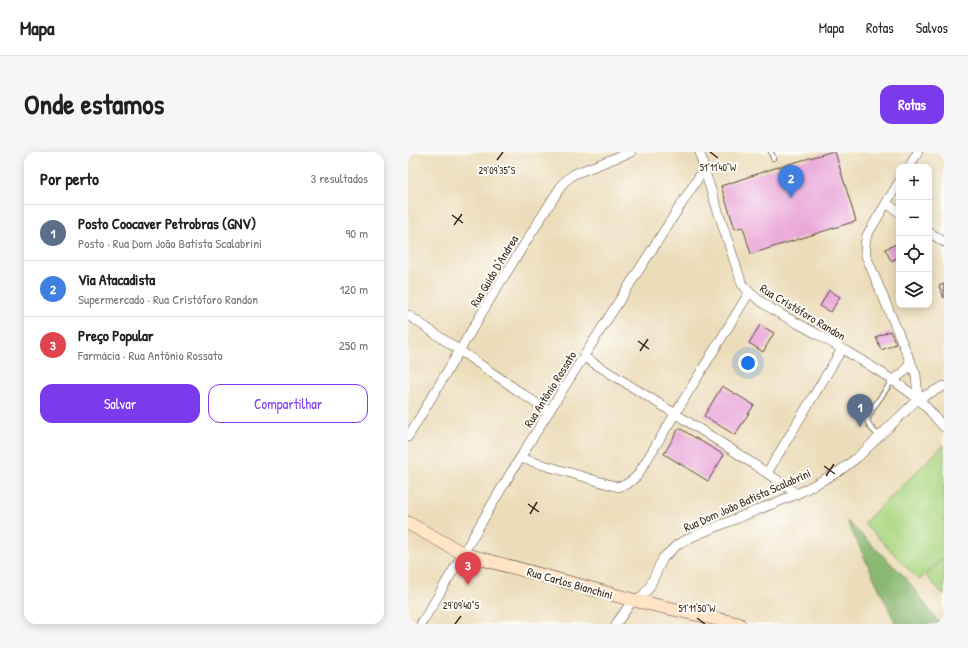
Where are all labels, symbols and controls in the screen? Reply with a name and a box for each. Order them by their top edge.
text: Mapa [20,15,54,41]
text: Mapa [819,18,844,37]
text: Rotas [866,18,894,37]
text: Salvos [916,18,948,37]
text: Onde estamos [24,85,164,123]
button: Rotas [880,85,944,124]
text: 51°11'40"W [700,161,737,174]
text: 29°09'35"S [479,164,516,177]
map controls [896,164,932,308]
button: + [896,164,932,200]
pin: 2 [778,165,804,198]
text: Por perto [40,167,99,190]
text: 3 resultados [310,169,368,187]
button: − [896,200,932,236]
text: Posto Coocaver Petrobras (GNV) [78,213,256,234]
text: 1 [51,224,55,242]
text: 90 m [346,224,368,242]
street label: Rua Guido D'Andrea [466,232,522,310]
text: Posto · Rua Dom João Batista Scalabrini [78,234,262,252]
button: locate [896,236,932,272]
text: Via Atacadista [78,269,155,290]
button: layers [896,272,932,308]
text: 2 [50,280,56,298]
text: 120 m [340,280,368,298]
street label: Rua Cristóforo Randon [757,280,849,344]
text: Supermercado · Rua Cristóforo Randon [78,290,258,308]
text: Preço Popular [78,325,154,346]
text: 3 [50,336,56,354]
text: 250 m [339,336,368,354]
text: Farmácia · Rua Antônio Rossato [78,346,223,364]
street label: Rua Antônio Rossato [520,348,580,430]
your location [738,353,758,373]
button: Salvar [40,384,200,423]
button: Compartilhar [208,384,368,423]
pin: 1 [847,394,873,427]
street label: Rua Dom João Batista Scalabrini [681,464,813,536]
pin: 3 [455,552,481,585]
street label: Rua Carlos Bianchini [525,563,615,603]
text: 29°09'40"S [443,599,480,612]
text: 51°11'50"W [679,602,716,615]

